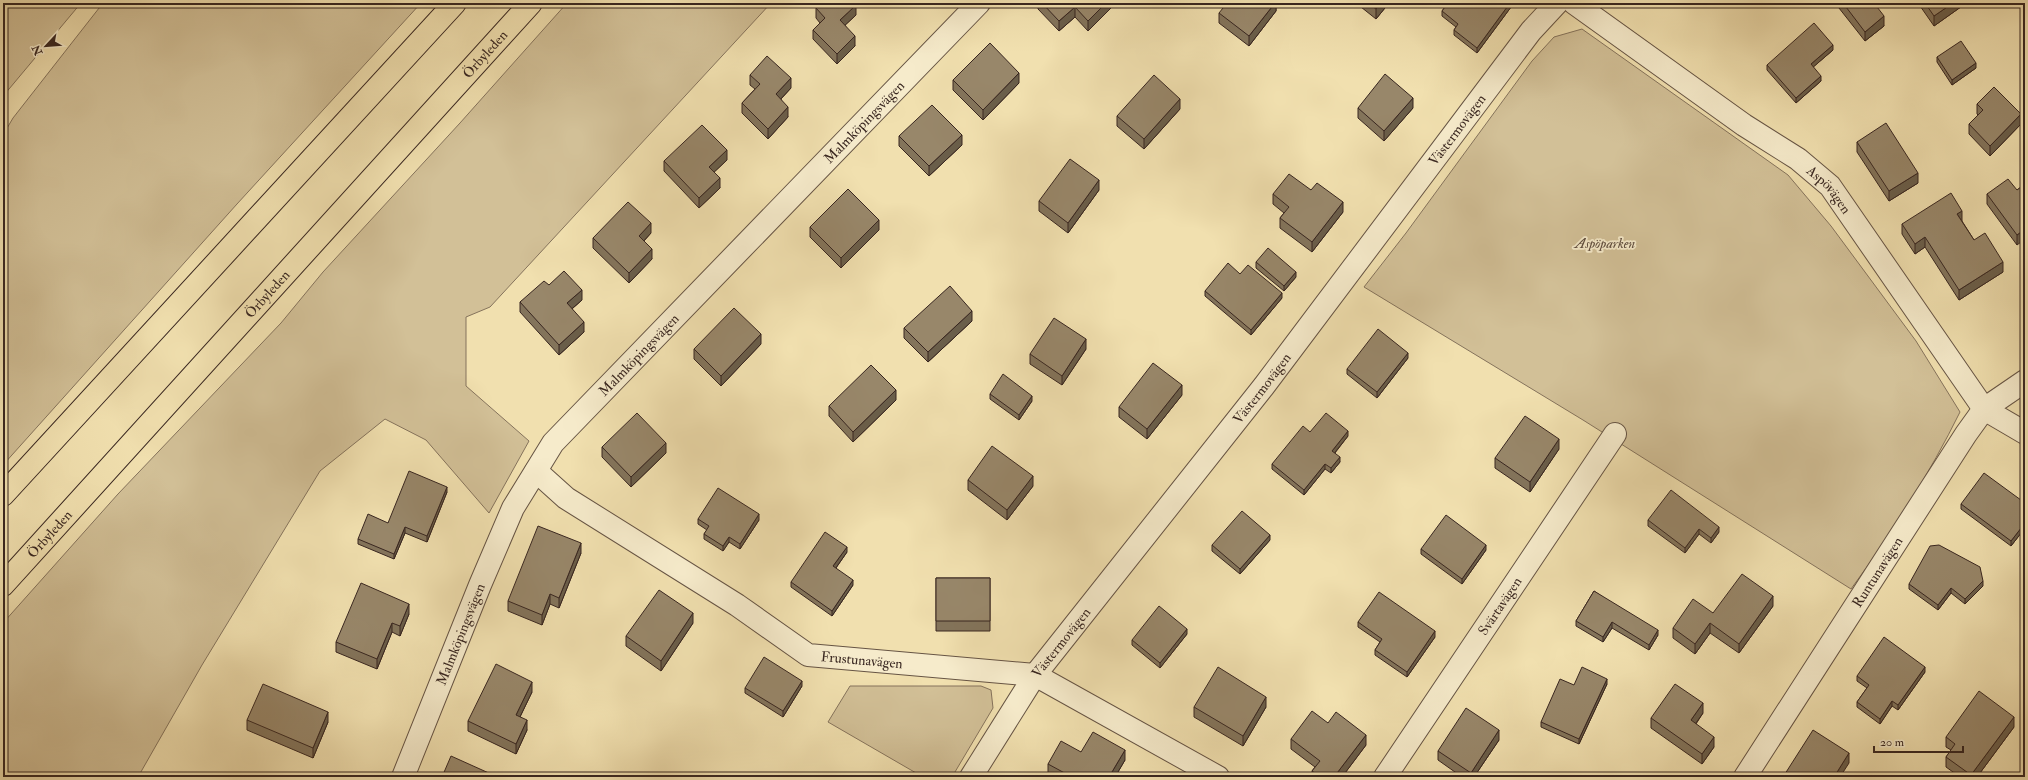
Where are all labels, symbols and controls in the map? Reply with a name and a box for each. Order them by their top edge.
north arrow [26,26,66,66]
street label: Örbyleden [459,27,511,82]
text: N [29,42,46,58]
street label: Malmköpingsvägen [821,77,908,167]
street label: Västermovägen [1425,91,1490,169]
street label: Aspövägen [1802,162,1855,217]
park label: Aspöparken [1573,235,1636,252]
street label: Örbyleden [241,267,294,322]
street label: Malmköpingsvägen [595,310,683,400]
street label: Västermovägen [1229,350,1295,427]
street label: Örbyleden [24,507,76,562]
street label: Runtunavägen [1849,534,1907,611]
street label: Svärtavägen [1475,574,1526,638]
street label: Malmköpingsvägen [433,581,489,688]
street label: Västermovägen [1028,604,1094,681]
street label: Frustunavägen [820,648,903,672]
scale bar [1874,728,1963,754]
text: 20 m [1880,735,1905,750]

